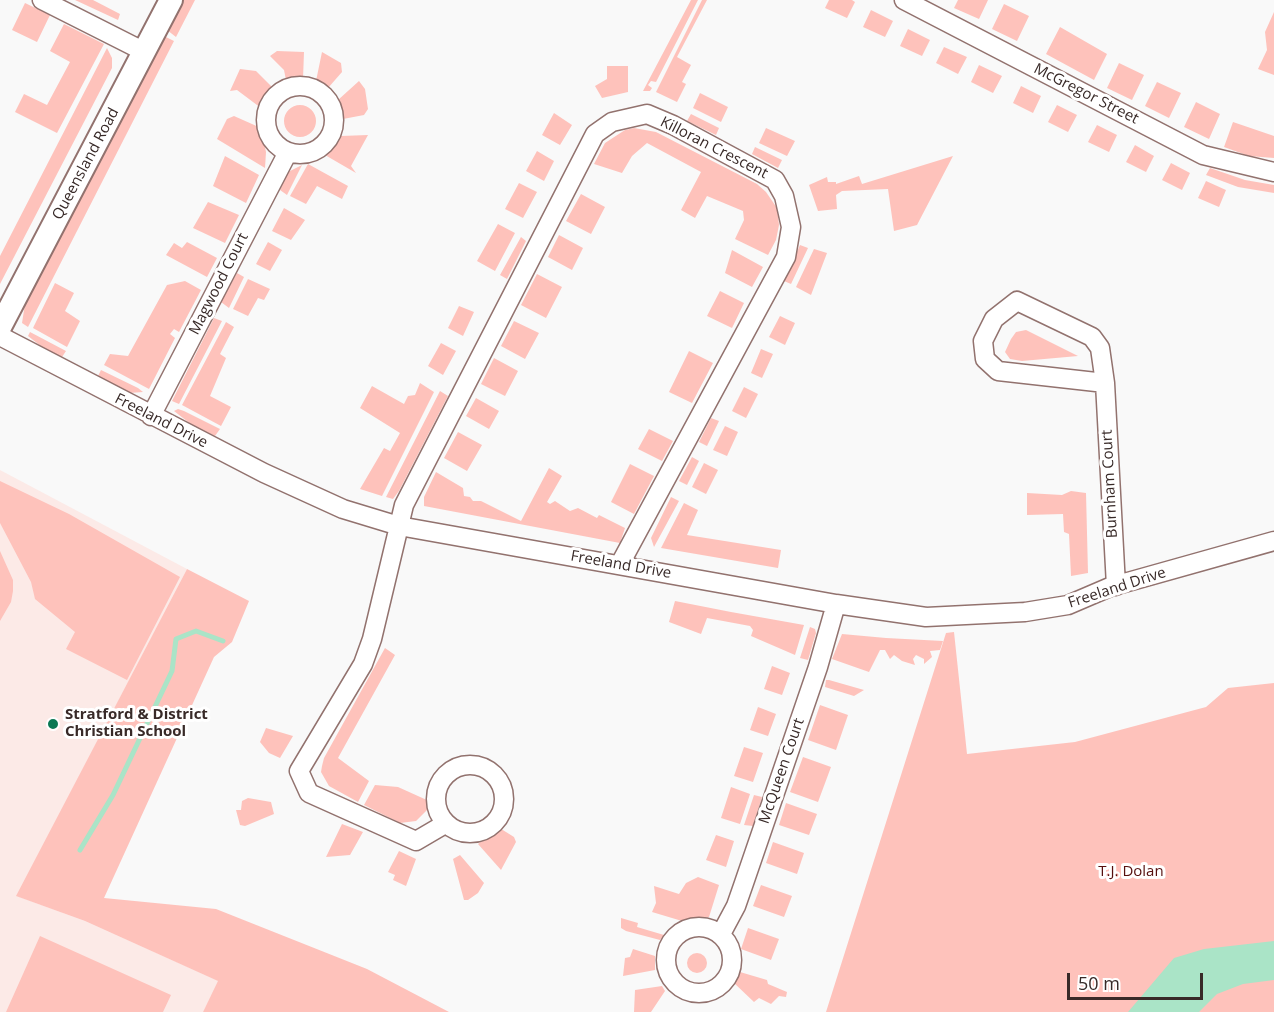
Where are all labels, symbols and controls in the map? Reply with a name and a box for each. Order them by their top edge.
street label: McGregor Street [1031,60,1141,128]
street label: Queensland Road [49,105,123,223]
street label: Killoran Crescent [657,113,771,183]
street label: Magwood Court [186,230,252,338]
street label: Freeland Drive [112,390,210,452]
street label: Burnham Court [1098,429,1122,539]
street label: Freeland Drive [569,547,673,583]
street label: Freeland Drive [1066,564,1168,612]
place label: Stratford & District Christian School [65,706,208,741]
street label: McQueen Court [755,716,809,826]
marker: Stratford & District Christian School [46,717,60,731]
park label: T.J. Dolan [1098,863,1164,881]
scale bar [1070,961,1206,999]
text: 50 m [1078,971,1120,995]

